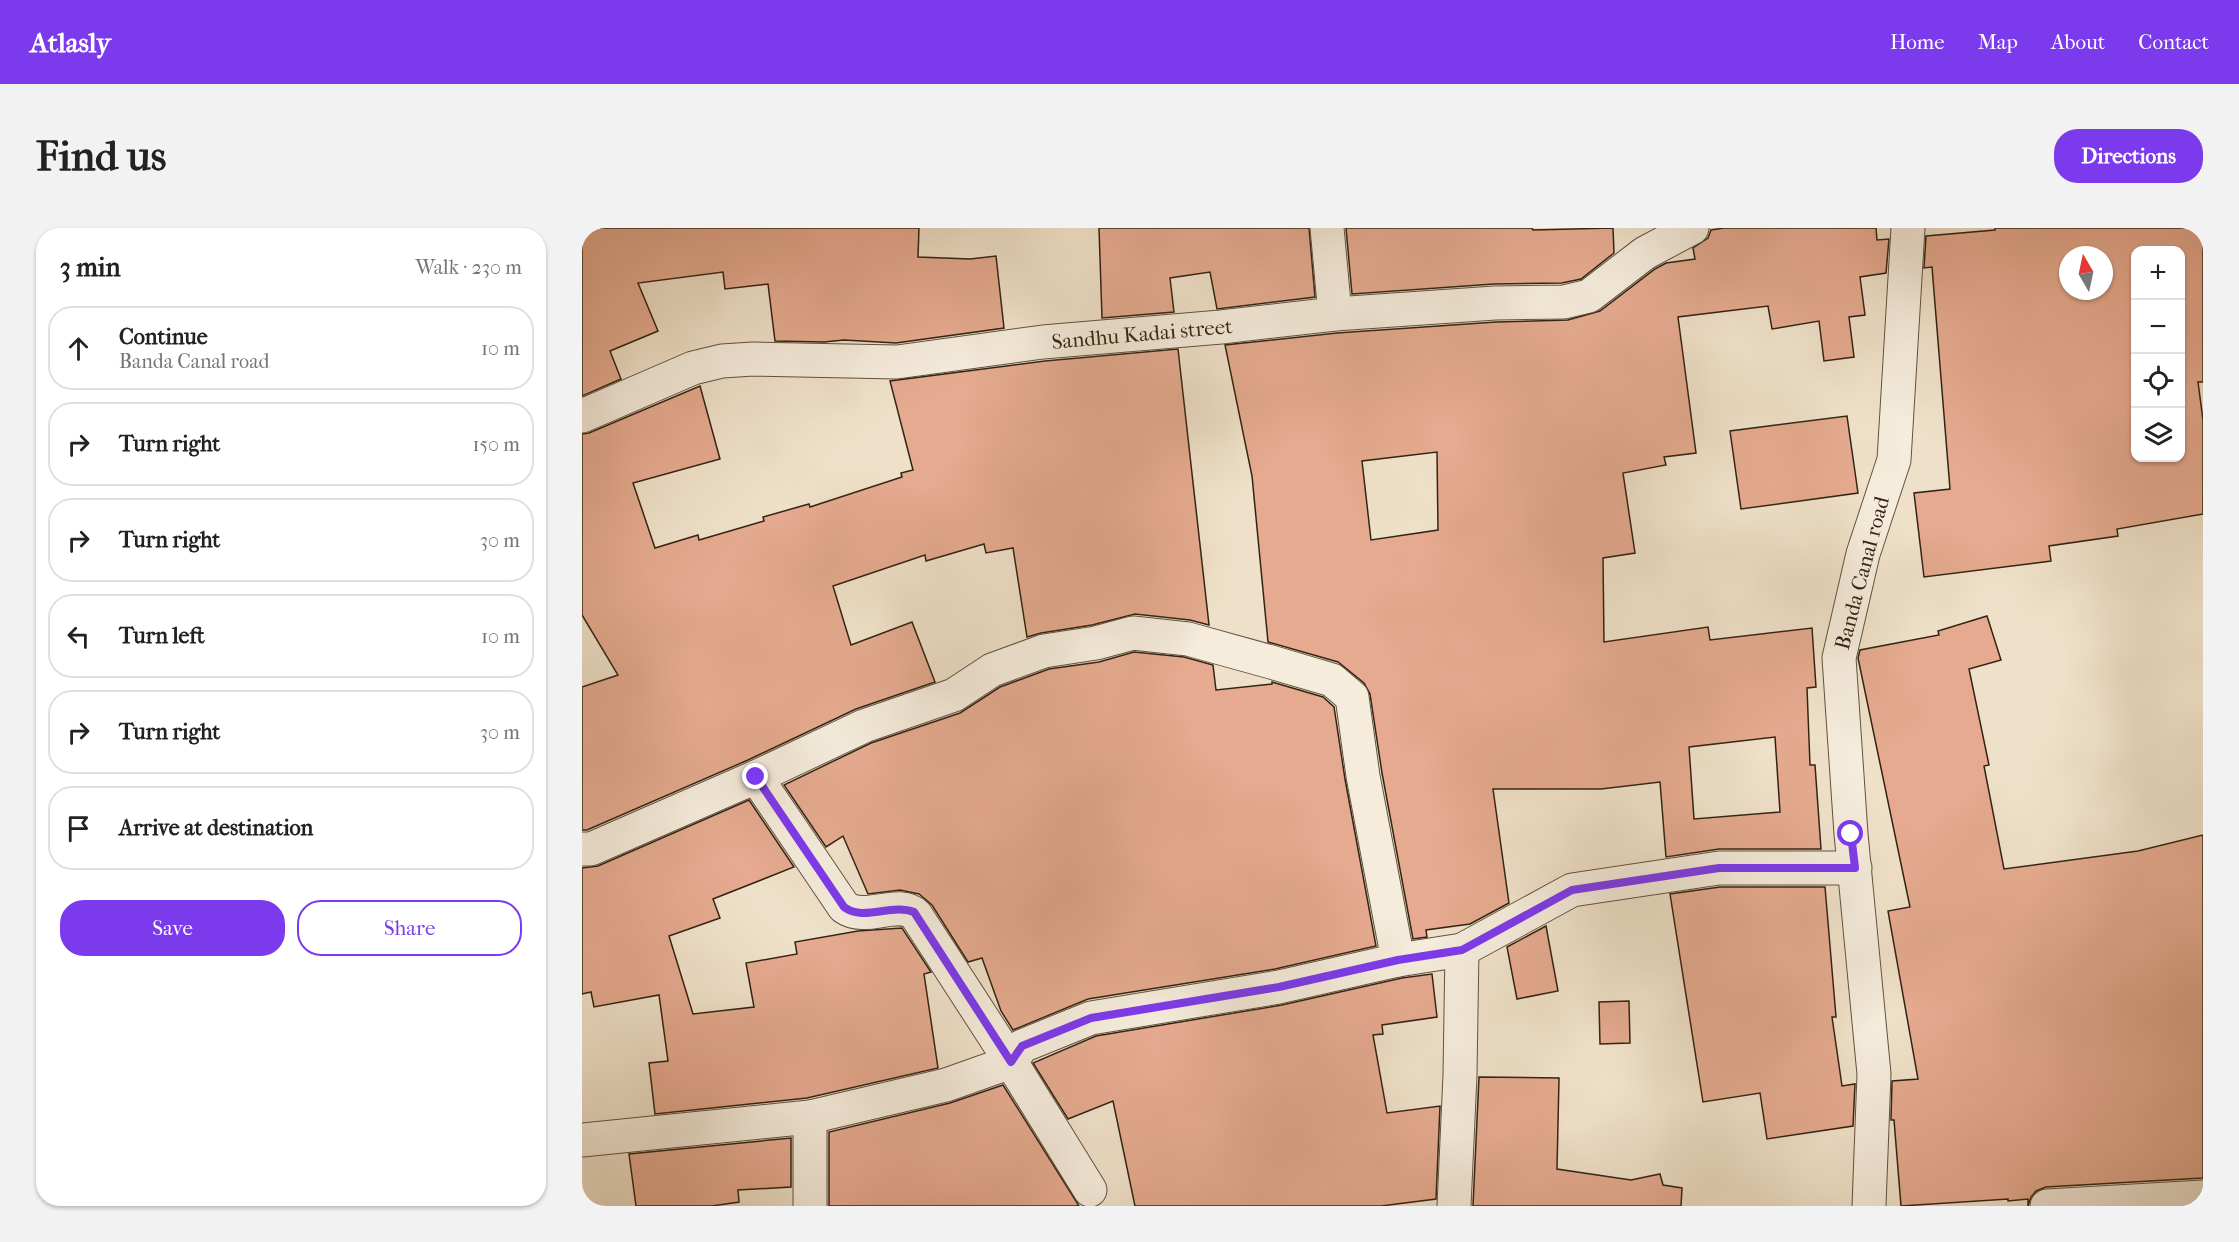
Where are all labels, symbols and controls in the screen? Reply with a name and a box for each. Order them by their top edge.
text: Atlasly [30,26,111,59]
text: Home [1890,30,1945,54]
text: Map [1978,30,2018,54]
text: About [2051,30,2105,54]
text: Contact [2138,30,2209,54]
button: Directions [2054,129,2203,183]
text: Find us [36,132,166,181]
north arrow [2059,246,2113,300]
map controls [2131,246,2185,462]
button: + [2131,246,2185,300]
text: 3 min [60,252,121,283]
text: Walk · 230 m [416,256,522,279]
button: − [2131,300,2185,354]
street label: Sandhu Kadai street [1051,314,1234,354]
text: Continue [119,324,208,350]
icon: ahead [62,332,95,365]
text: 10 m [481,337,520,360]
text: Banda Canal road [119,350,269,373]
button: locate [2131,354,2185,408]
button: layers [2131,408,2185,462]
icon: right [62,428,95,461]
text: Turn right [119,431,220,457]
text: 150 m [472,433,520,456]
street label: Banda Canal road [1830,493,1894,652]
icon: right [62,524,95,557]
text: Turn right [119,527,220,553]
text: 30 m [480,529,520,552]
icon: left [62,620,95,653]
text: Turn left [119,623,205,649]
text: 10 m [481,625,520,648]
icon: right [62,716,95,749]
text: Turn right [119,719,220,745]
text: 30 m [480,721,520,744]
route end [742,763,768,789]
icon: arrive [62,812,95,845]
text: Arrive at destination [119,815,313,841]
route start [1837,820,1863,846]
button: Save [60,900,285,956]
button: Share [297,900,522,956]

